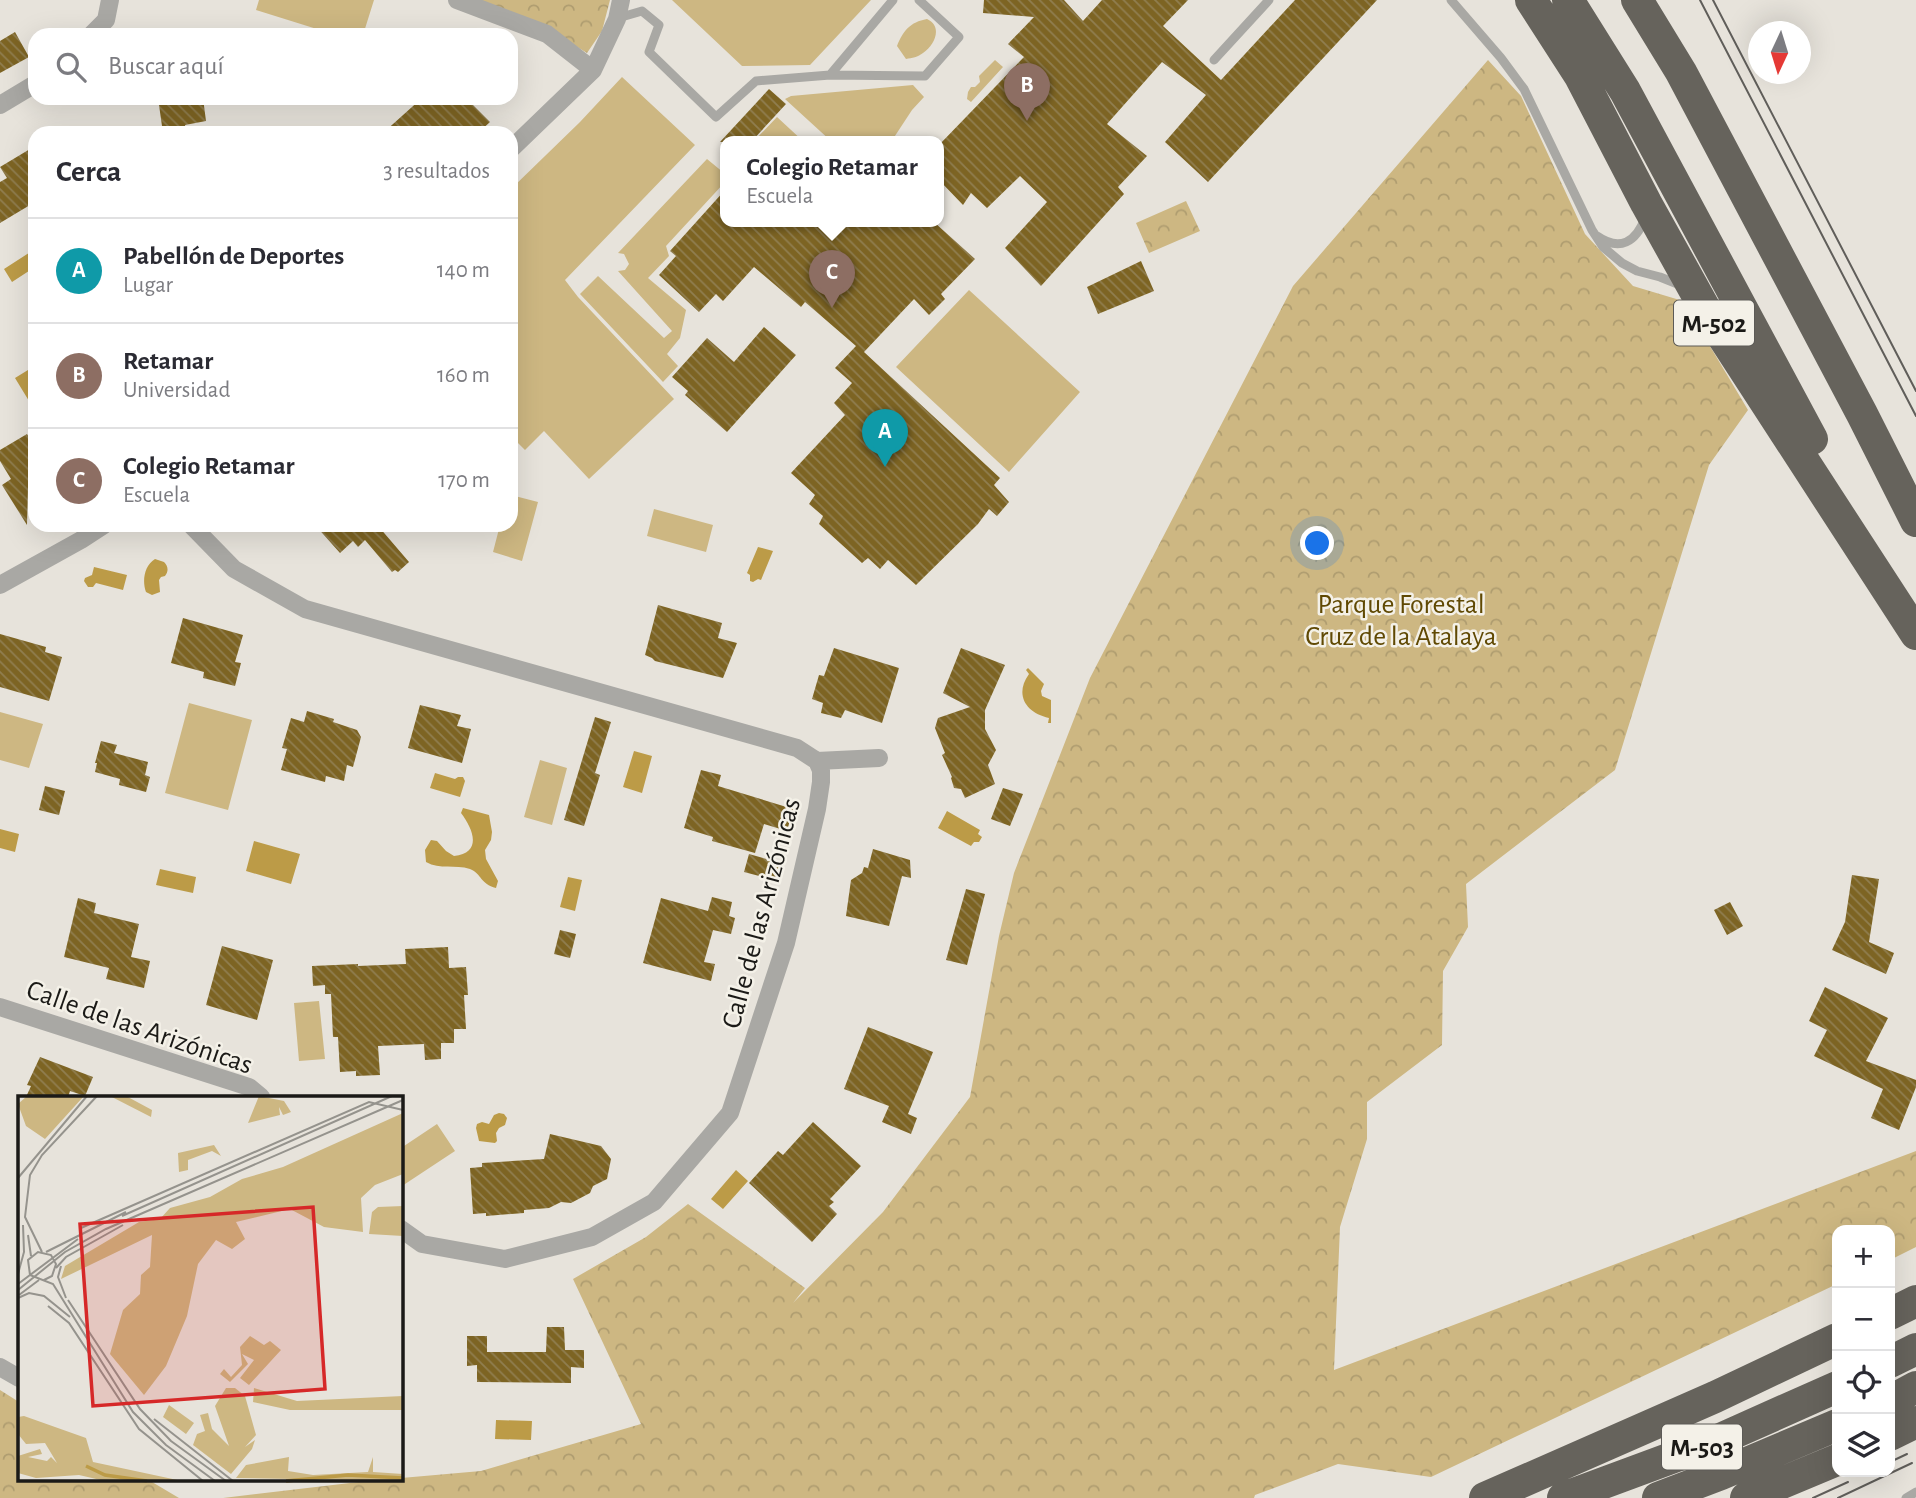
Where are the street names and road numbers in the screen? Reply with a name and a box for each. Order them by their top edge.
road number: M-502 [1674,300,1754,346]
street label: Calle de las Arizónicas [718,795,806,1032]
street label: Calle de las Arizónicas [23,976,256,1080]
road number: M-503 [1662,1424,1742,1470]

